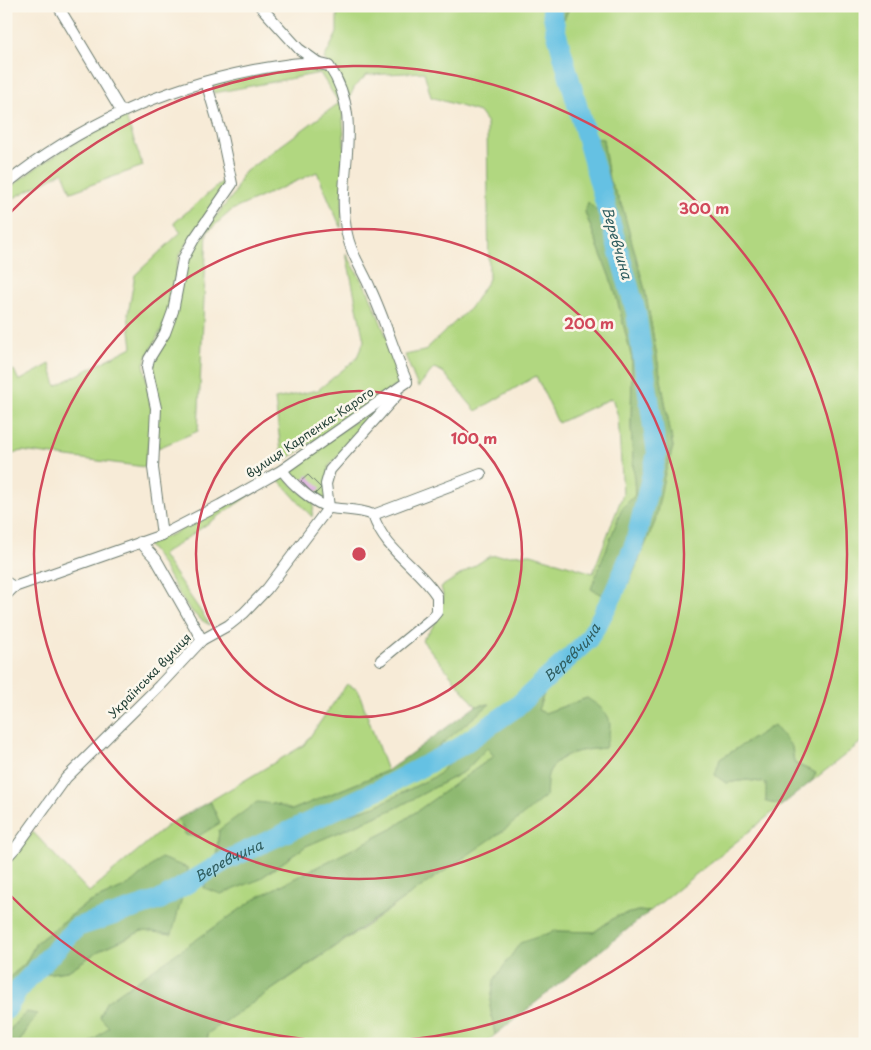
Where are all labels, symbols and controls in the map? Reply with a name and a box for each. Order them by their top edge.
text: 300 m [679,196,729,219]
water label: Веревчина [597,204,638,283]
text: 200 m [564,311,614,334]
street label: вулиця Карпенка-Карого [242,382,377,482]
text: 100 m [451,426,497,449]
centre of rings [350,545,368,563]
water label: Веревчина [539,618,606,686]
street label: Українська вулиця [104,628,195,722]
water label: Веревчина [190,833,267,887]

